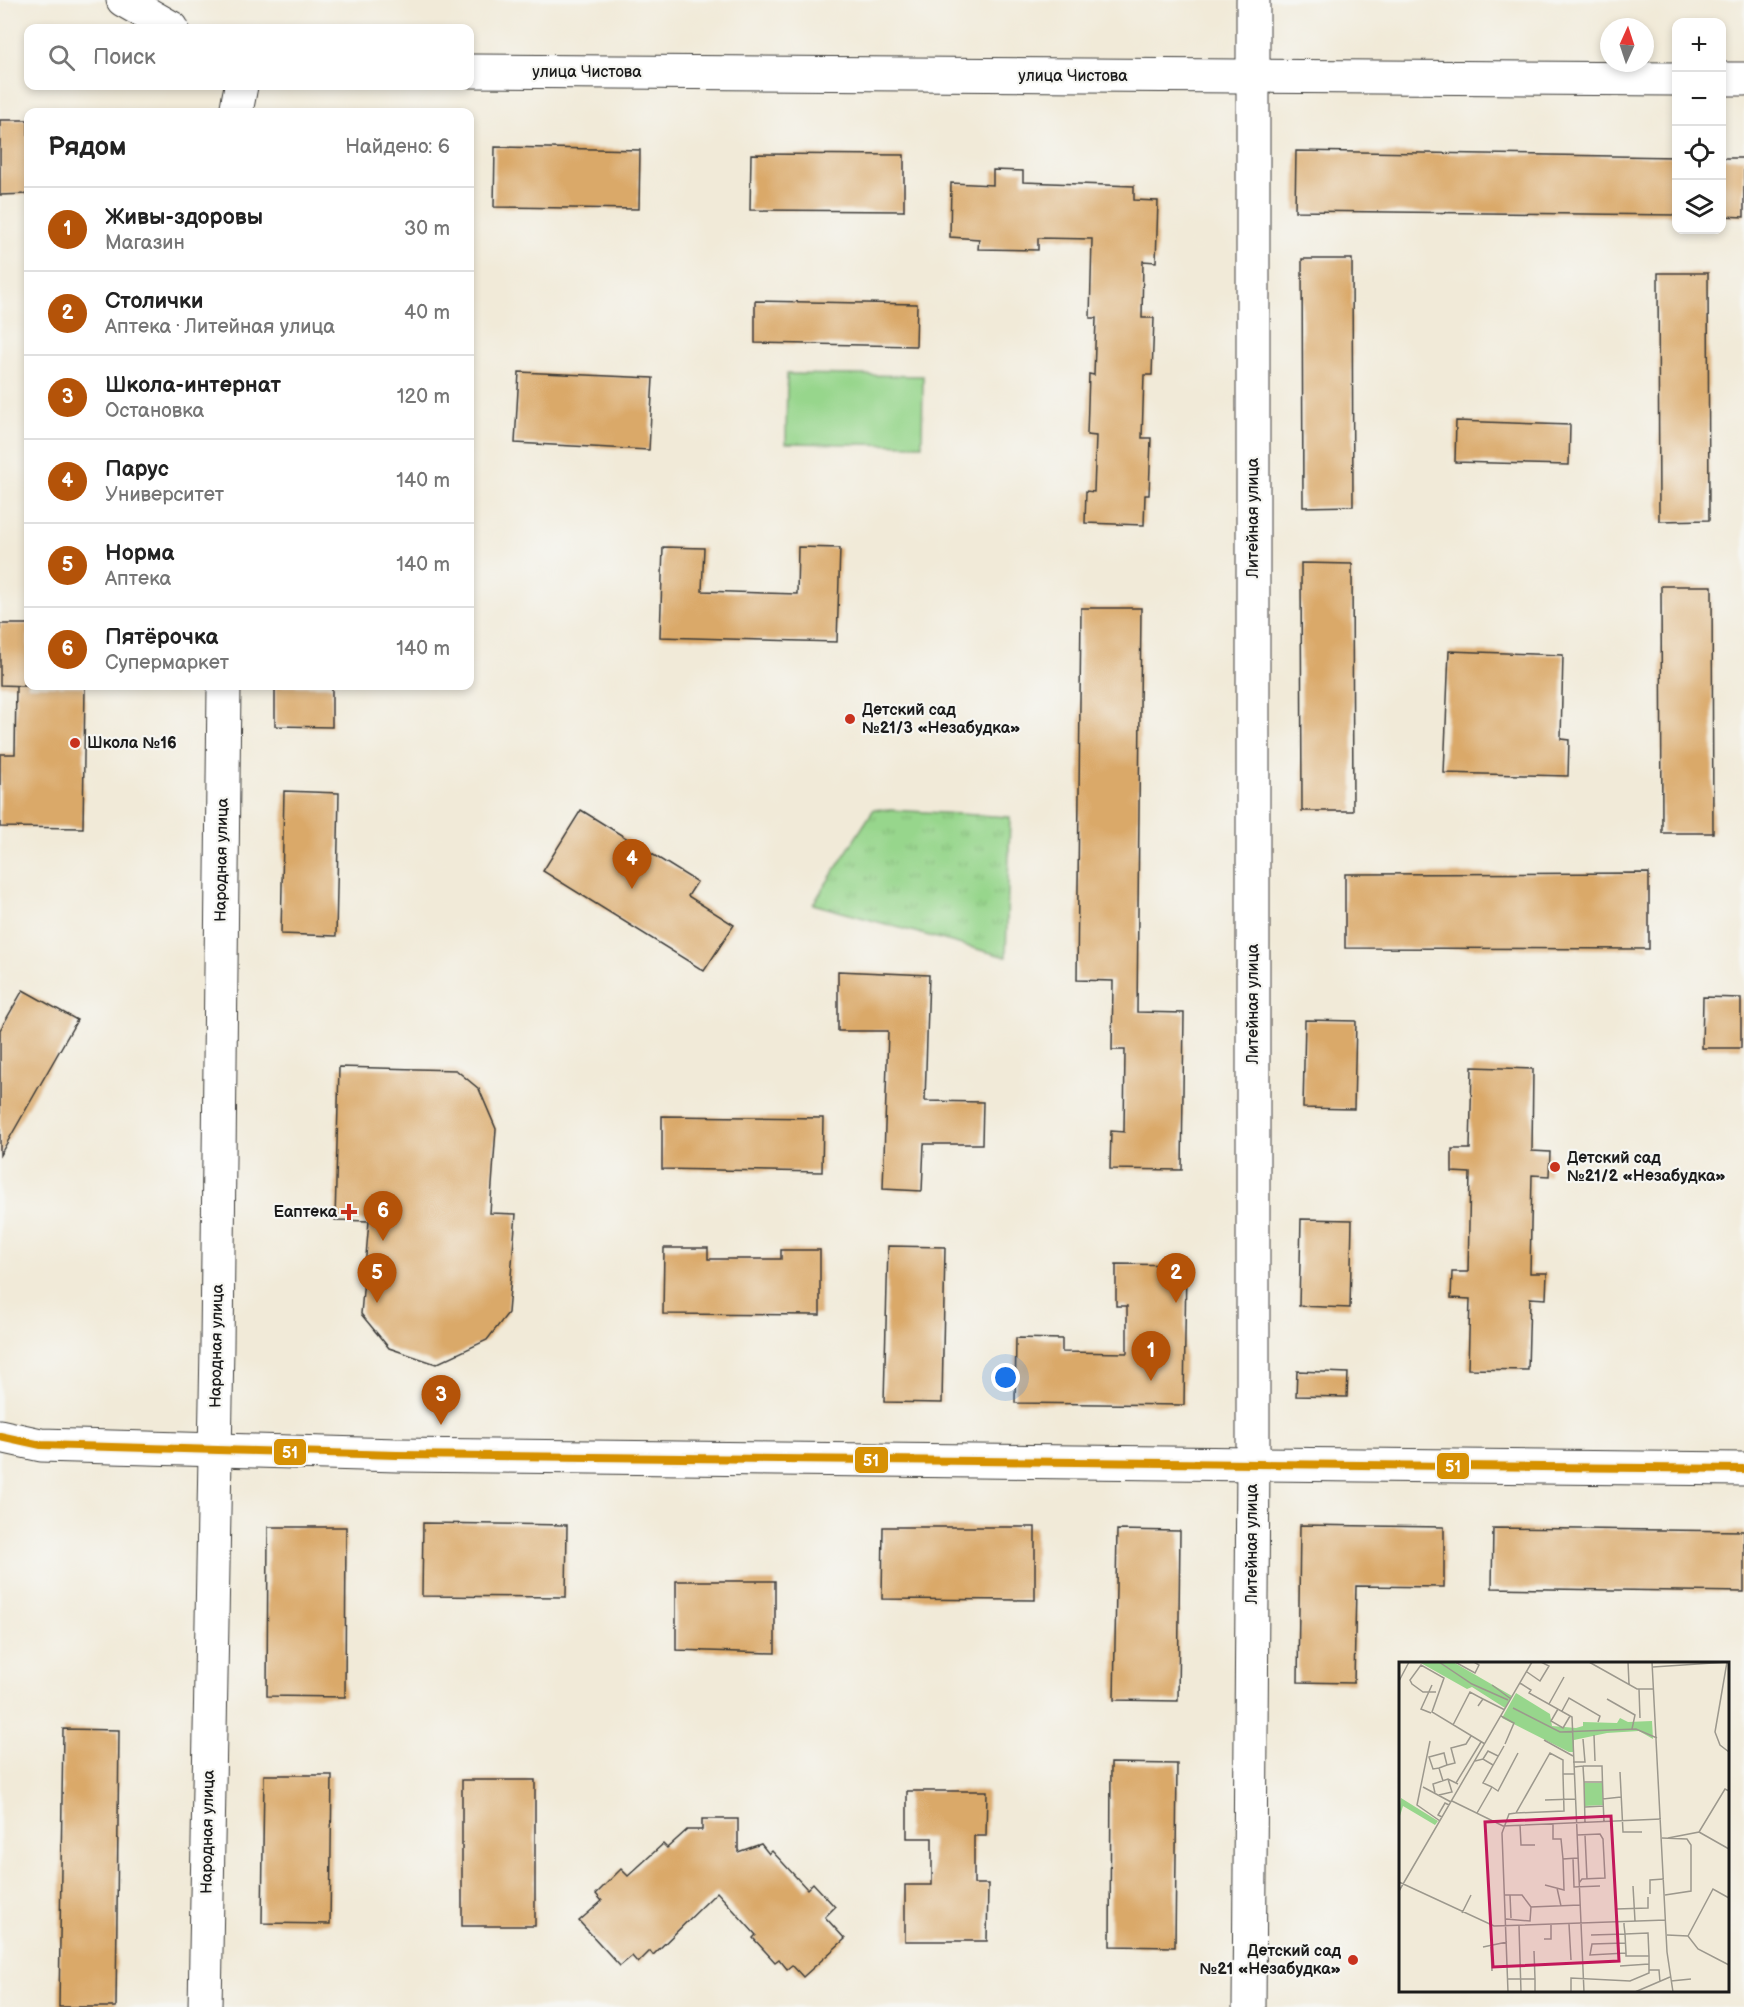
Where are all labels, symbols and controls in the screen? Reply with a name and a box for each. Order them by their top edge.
north arrow [1600,18,1654,72]
map controls [1672,18,1726,234]
button: + [1672,18,1726,72]
search box [24,24,474,90]
icon: search [45,41,78,74]
text: Поиск [93,44,156,71]
street label: улица Чистова [532,63,642,82]
street label: улица Чистова [1018,67,1128,86]
button: − [1672,72,1726,126]
button: locate [1672,126,1726,180]
text: Рядом [48,132,126,163]
text: Найдено: 6 [345,135,450,159]
button: layers [1672,180,1726,234]
text: Живы-здоровы [105,204,263,231]
text: 1 [63,217,72,241]
text: 30 m [404,217,450,241]
text: Магазин [105,231,185,255]
text: Столички [105,288,203,315]
text: 2 [62,301,73,325]
text: 40 m [404,301,450,325]
text: Аптека · Литейная улица [105,315,335,339]
text: Школа-интернат [105,372,281,399]
text: 3 [62,385,73,409]
text: 120 m [397,385,450,409]
text: Остановка [105,399,204,423]
text: Парус [105,456,169,483]
street label: Литейная улица [1244,457,1263,579]
text: 4 [62,469,73,493]
text: 140 m [396,469,450,493]
text: Университет [105,483,224,507]
text: Норма [105,540,174,567]
text: 5 [62,553,73,577]
text: 140 m [396,553,450,577]
text: Аптека [105,567,171,591]
text: Пятёрочка [105,624,218,651]
text: 6 [61,637,74,661]
text: 140 m [396,637,450,661]
text: Супермаркет [105,651,229,675]
place label: Детский сад №21/3 «Незабудка» [862,701,1020,738]
marker: Детский сад №21/3 «Незабудка» [843,712,857,726]
place label: Школа №16 [87,734,177,753]
marker: Школа №16 [68,736,82,750]
street label: Народная улица [211,797,233,922]
pin: 4 [612,840,652,889]
street label: Литейная улица [1244,943,1263,1065]
place label: Детский сад №21/2 «Незабудка» [1567,1149,1726,1186]
marker: Детский сад №21/2 «Незабудка» [1548,1160,1562,1174]
pin: 6 [364,1192,403,1241]
place label: Еаптека [274,1203,338,1222]
marker: Еаптека [342,1205,356,1219]
pin: 5 [358,1254,397,1303]
pin: 2 [1156,1254,1196,1303]
street label: Народная улица [206,1283,228,1408]
pin: 1 [1132,1332,1170,1381]
your location [991,1363,1020,1392]
pin: 3 [422,1376,460,1425]
line badge: 51 [273,1438,307,1466]
text: 51 [282,1444,298,1463]
line badge: 51 [854,1446,889,1474]
text: 51 [863,1452,879,1471]
line badge: 51 [1436,1452,1470,1480]
text: 51 [1445,1458,1461,1477]
street label: Литейная улица [1243,1483,1262,1605]
inset map [1399,1662,1729,1992]
street label: Народная улица [197,1769,219,1894]
place label: Детский сад №21 «Незабудка» [1200,1942,1341,1979]
marker: Детский сад №21 «Незабудка» [1346,1953,1360,1967]

